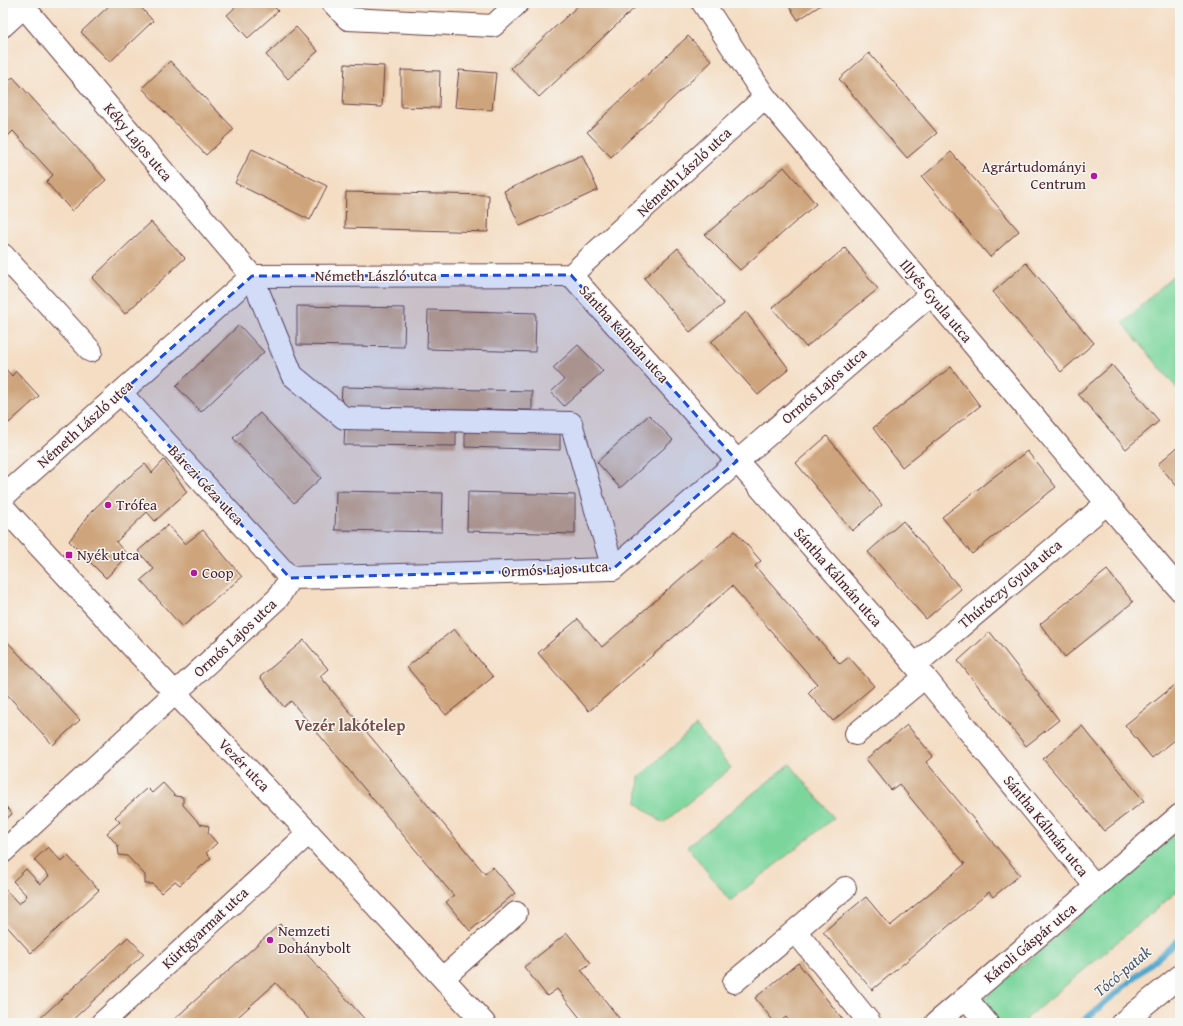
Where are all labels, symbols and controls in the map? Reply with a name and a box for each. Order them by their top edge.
street label: Kéky Lajos utca [99,98,178,186]
street label: Németh László utca [632,122,736,221]
place label: Agrártudományi Centrum [981,156,1087,194]
marker: Agrártudományi Centrum [1089,171,1099,181]
street label: Illyés Gyula utca [895,254,978,347]
street label: Németh László utca [315,265,437,286]
street label: Sántha Kálmán utca [575,280,674,387]
street label: Ormós Lajos utca [776,343,871,429]
street label: Németh László utca [32,375,137,472]
street label: Bárczi Géza utca [164,440,249,529]
place label: Trófea [116,494,157,515]
marker: Trófea [103,500,113,510]
street label: Sántha Kálmán utca [789,522,887,631]
street label: Thúróczy Gyula utca [954,534,1066,633]
place label: Nyék utca [77,544,139,565]
marker: Nyék utca [64,550,74,560]
street label: Ormós Lajos utca [501,555,609,582]
place label: Coop [202,562,234,583]
marker: Coop [189,568,199,578]
street label: Ormós Lajos utca [188,593,281,682]
district label: Vezér lakótelep [295,713,405,737]
street label: Vezér utca [214,734,275,796]
street label: Sántha Kálmán utca [999,770,1094,881]
street label: Kürtgyarmat utca [157,882,253,973]
street label: Károli Gáspár utca [979,898,1080,988]
place label: Nemzeti Dohánybolt [278,920,352,958]
marker: Nemzeti Dohánybolt [265,935,275,945]
water label: Tócó-patak [1088,939,1156,1002]

